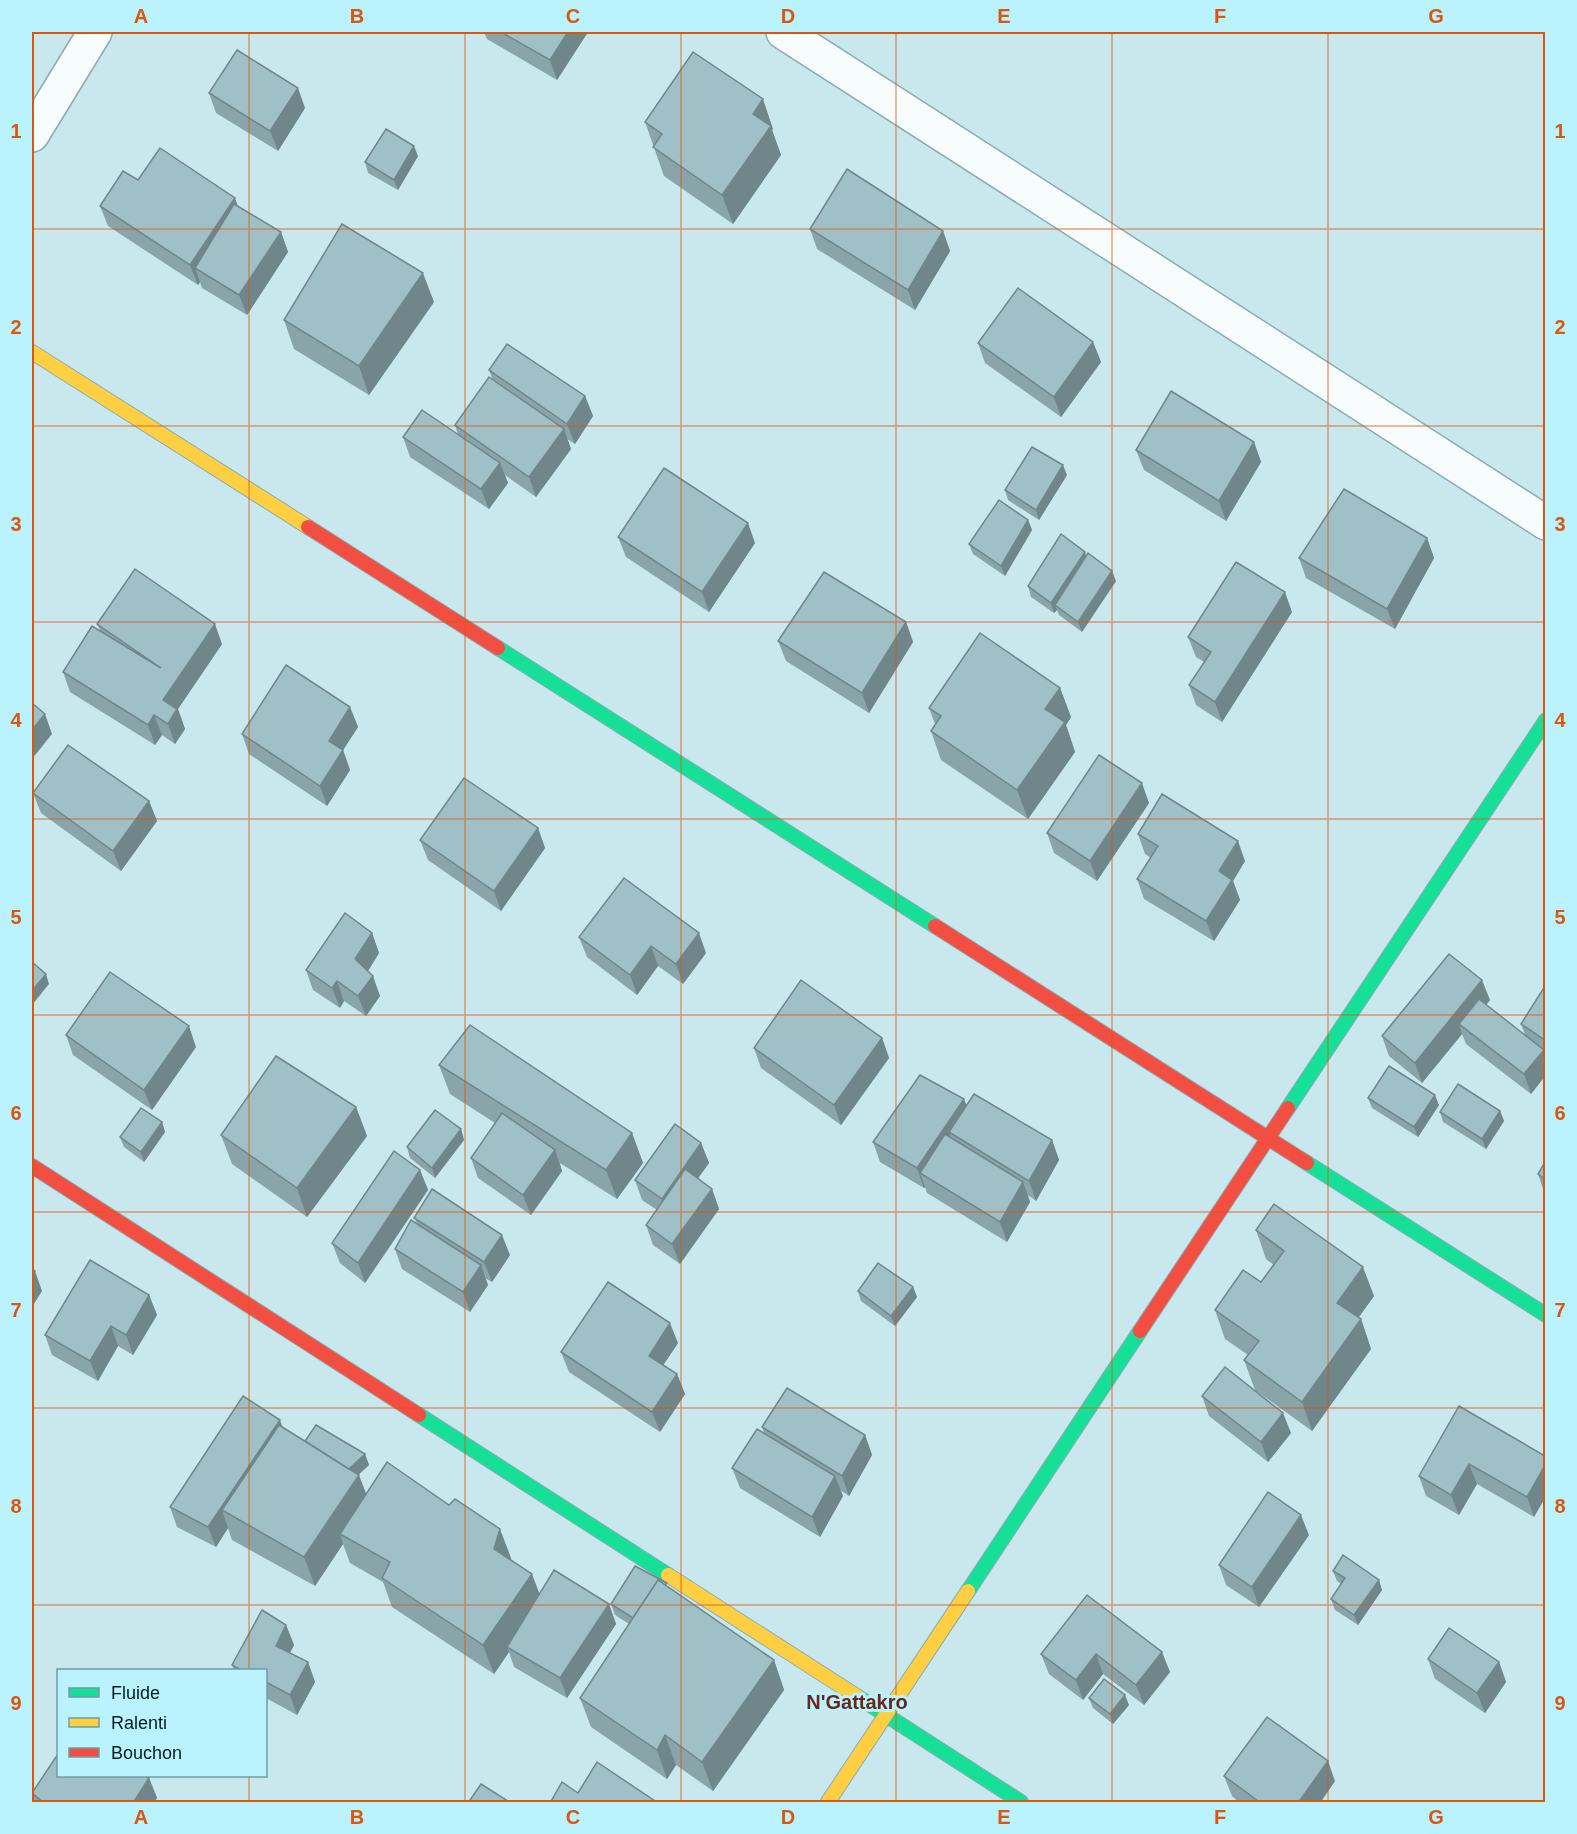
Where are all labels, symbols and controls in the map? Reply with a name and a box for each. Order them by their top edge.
text: A [134,5,148,27]
text: B [350,5,364,27]
text: C [566,5,580,27]
text: D [781,5,795,27]
text: E [997,5,1011,27]
text: F [1214,5,1226,27]
text: G [1428,5,1444,27]
text: 1 [10,120,22,142]
text: 1 [1554,120,1566,142]
text: 2 [10,316,22,338]
text: 2 [1554,316,1566,338]
text: 3 [10,513,22,535]
text: 3 [1554,513,1566,535]
text: 4 [10,709,22,731]
text: 4 [1554,709,1566,731]
text: 5 [10,906,22,928]
text: 5 [1554,906,1566,928]
text: 6 [10,1102,22,1124]
text: 6 [1554,1102,1566,1124]
text: 7 [10,1299,22,1321]
text: 7 [1554,1299,1566,1321]
text: 8 [10,1495,22,1517]
text: 8 [1554,1495,1566,1517]
legend [57,1669,267,1777]
text: Fluide [111,1683,160,1703]
district label: N'Gattakro [806,1691,908,1713]
text: 9 [10,1692,22,1714]
text: 9 [1554,1692,1566,1714]
text: Ralenti [111,1713,167,1733]
text: Bouchon [111,1743,182,1763]
text: A [134,1806,148,1828]
text: B [350,1806,364,1828]
text: C [566,1806,580,1828]
text: D [781,1806,795,1828]
text: E [997,1806,1011,1828]
text: F [1214,1806,1226,1828]
text: G [1428,1806,1444,1828]

